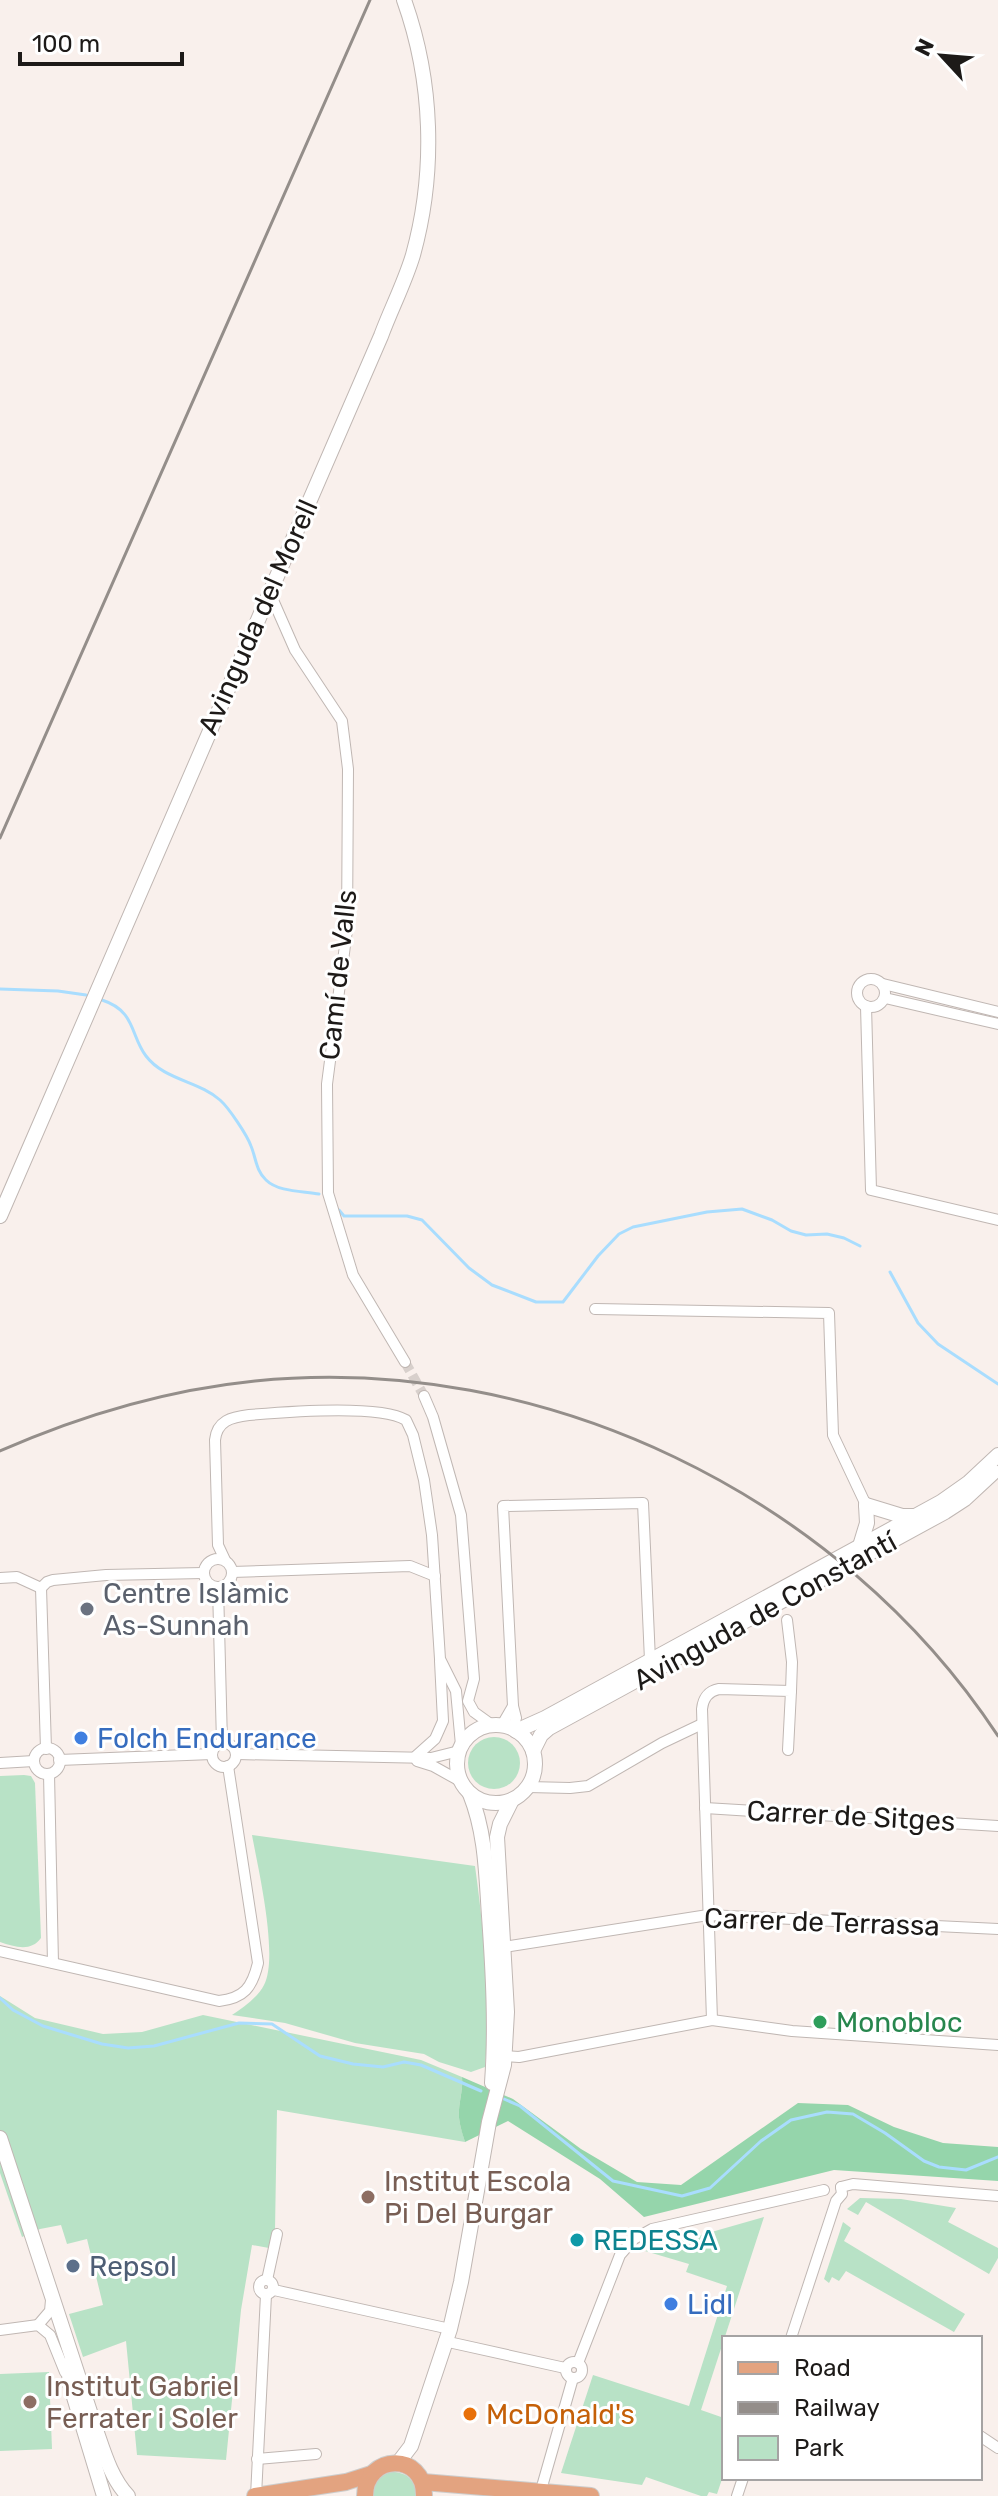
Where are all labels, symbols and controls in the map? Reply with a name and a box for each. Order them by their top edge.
scale bar [20,16,182,66]
north arrow [902,16,982,96]
text: 100 m [32,30,100,58]
text: N [909,34,940,60]
street label: Avinguda del Morell [191,494,325,740]
street label: Camí de Valls [313,888,363,1062]
street label: Avinguda de Constantí [628,1524,903,1697]
place label: Centre Islàmic As-Sunnah [103,1577,289,1642]
marker: Centre Islàmic As-Sunnah [78,1600,96,1618]
place label: Folch Endurance [97,1722,317,1755]
marker: Folch Endurance [72,1729,90,1747]
street label: Carrer de Sitges [746,1794,956,1838]
street label: Carrer de Terrassa [704,1901,940,1943]
place label: Monobloc [836,2006,962,2039]
marker: Monobloc [811,2013,829,2031]
place label: Institut Escola Pi Del Burgar [384,2165,571,2230]
marker: Institut Escola Pi Del Burgar [359,2188,377,2206]
place label: REDESSA [593,2224,718,2257]
marker: REDESSA [568,2231,586,2249]
place label: Repsol [89,2250,177,2283]
marker: Repsol [64,2257,82,2275]
place label: Lidl [687,2288,733,2321]
marker: Lidl [662,2295,680,2313]
legend [722,2336,982,2480]
text: Road [794,2354,851,2382]
place label: Institut Gabriel Ferrater i Soler [46,2370,239,2435]
marker: Institut Gabriel Ferrater i Soler [21,2393,39,2411]
text: Railway [794,2394,880,2422]
place label: McDonald's [486,2398,635,2431]
marker: McDonald's [461,2405,479,2423]
text: Park [794,2434,845,2462]

